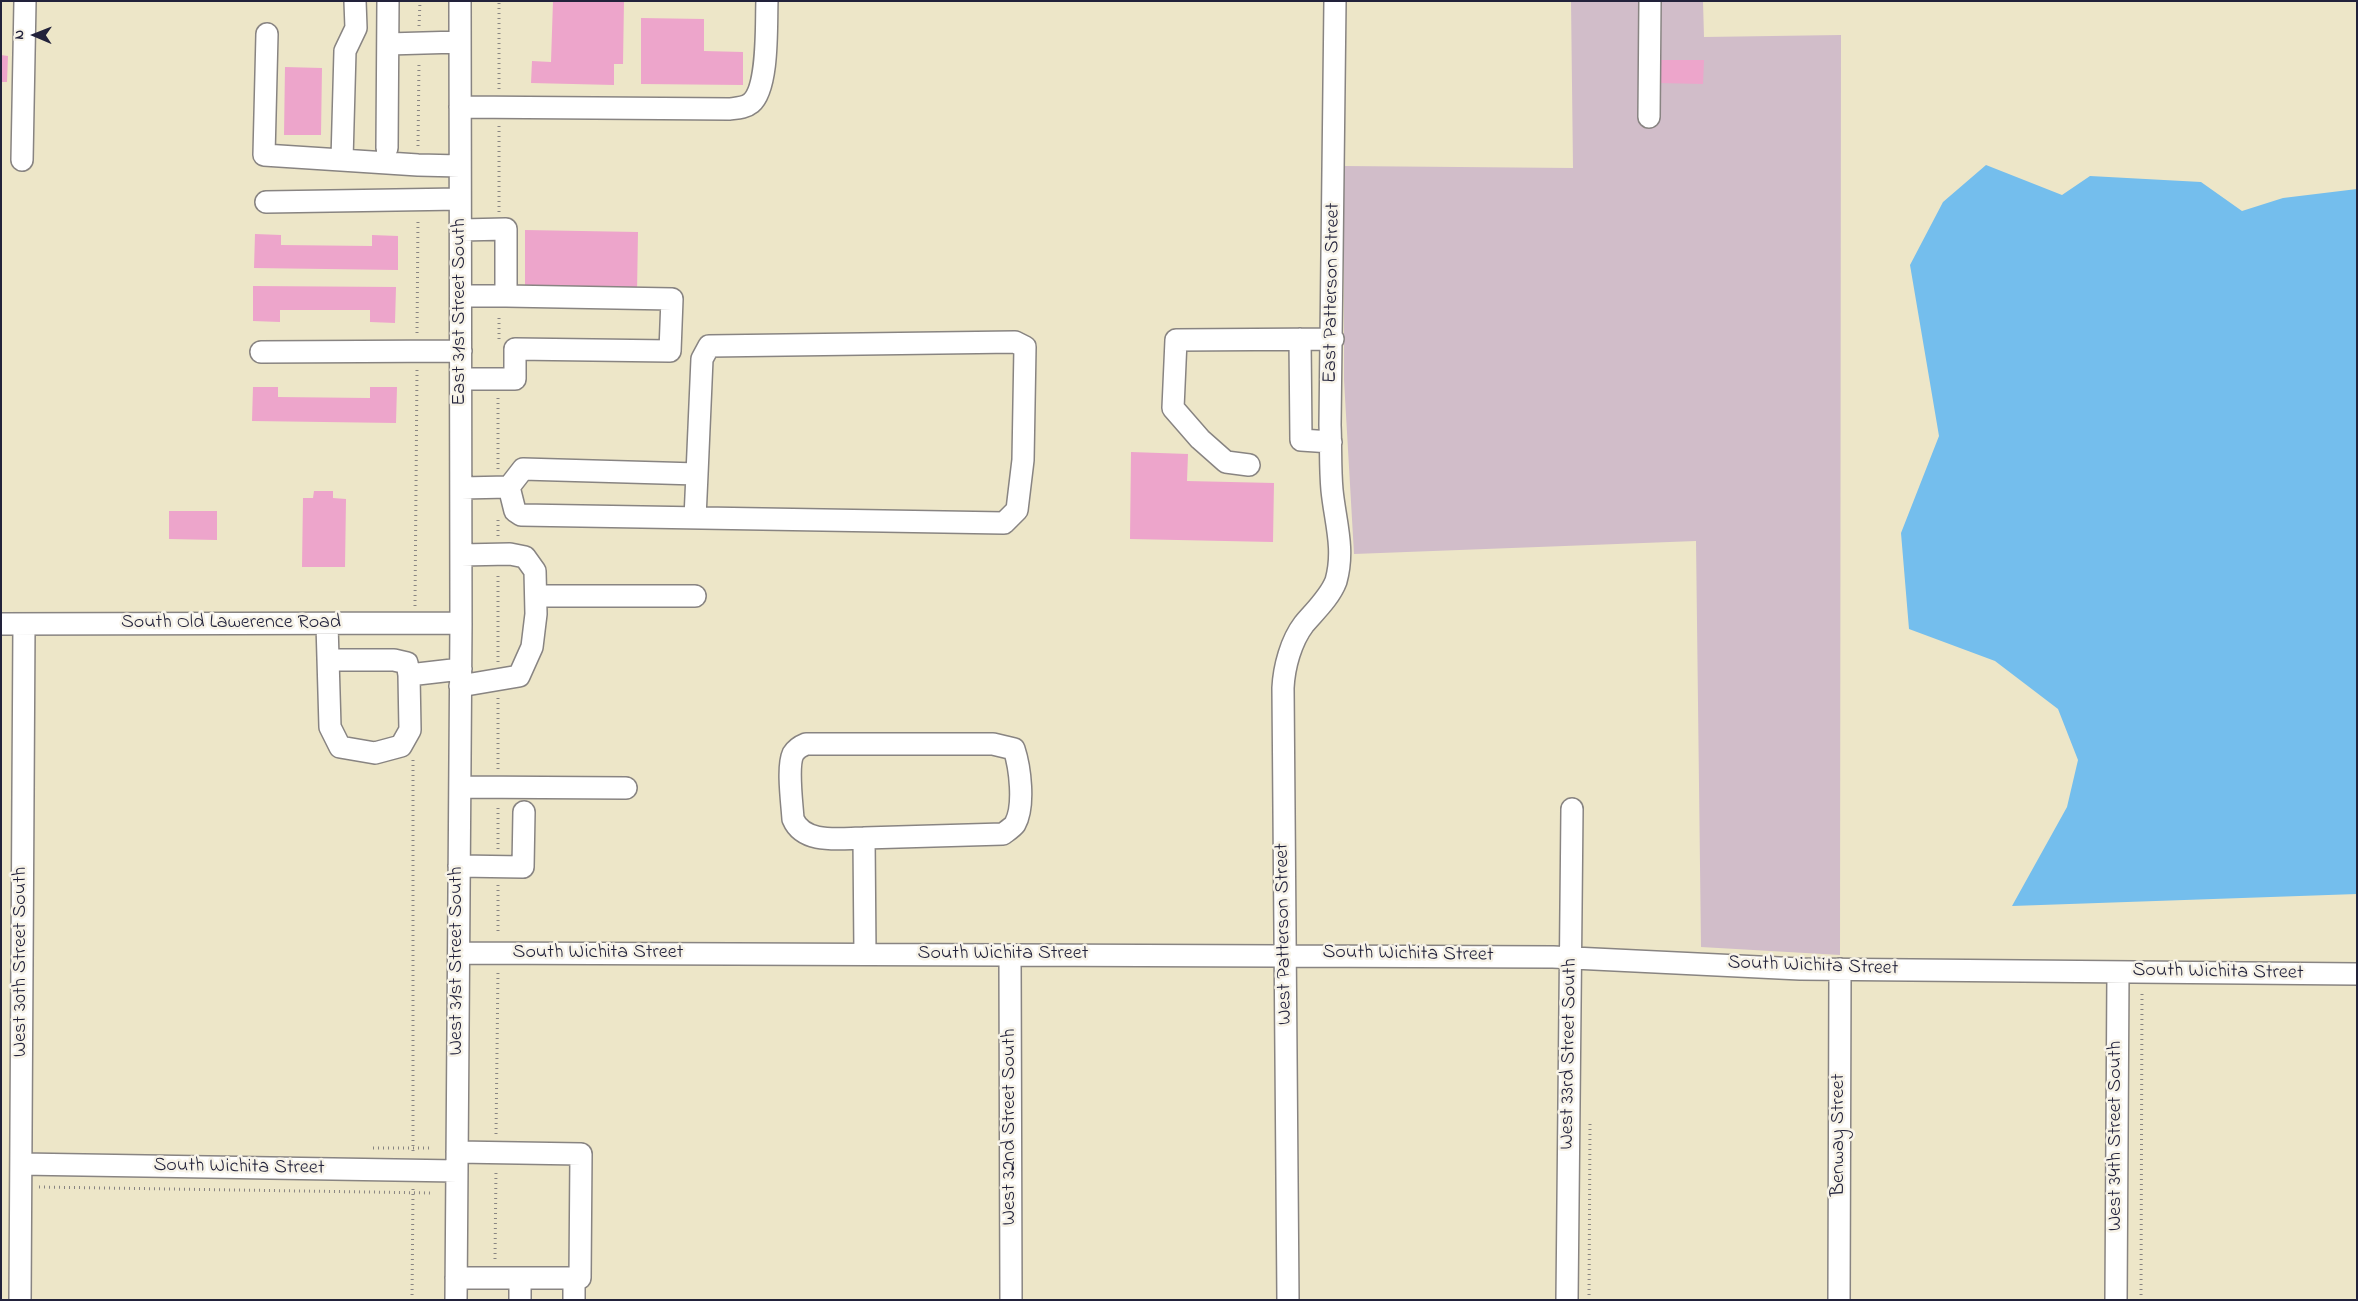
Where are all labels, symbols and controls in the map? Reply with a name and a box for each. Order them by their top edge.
north arrow [10,10,60,60]
text: N [9,30,30,40]
street label: East Patterson Street [1319,203,1347,383]
street label: East 31st Street South [449,218,473,406]
street label: South Old Lawerence Road [121,612,341,636]
street label: West Patterson Street [1271,843,1299,1025]
street label: West 31st Street South [446,866,470,1056]
street label: West 30th Street South [10,867,34,1057]
street label: South Wichita Street [513,942,683,966]
street label: South Wichita Street [1322,942,1494,968]
street label: South Wichita Street [918,943,1088,967]
street label: South Wichita Street [1727,952,1899,982]
street label: West 33rd Street South [1556,958,1584,1150]
street label: South Wichita Street [2132,960,2304,986]
street label: West 32nd Street South [999,1029,1023,1225]
street label: West 34th Street South [2105,1041,2129,1231]
street label: Benway Street [1828,1074,1852,1196]
street label: South Wichita Street [153,1155,325,1181]

